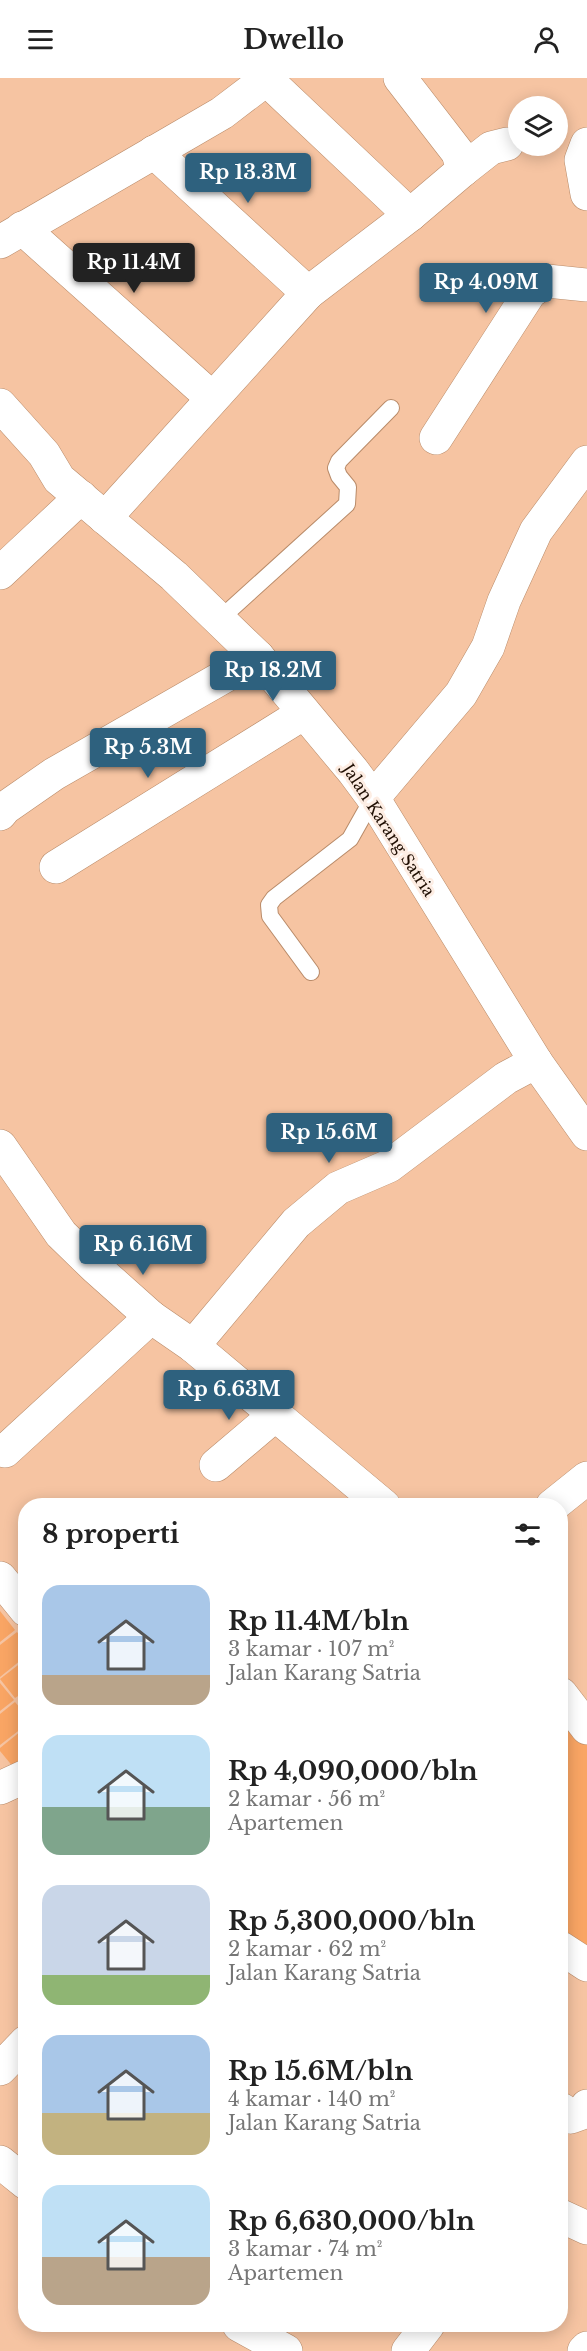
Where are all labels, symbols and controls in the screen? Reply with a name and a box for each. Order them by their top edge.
icon: menu [24,23,57,56]
text: Dwello [243,23,344,56]
icon: person [530,23,563,56]
map controls [508,96,568,156]
button: layers [508,96,568,156]
pin: Rp 13.3M [186,153,310,204]
text: Rp 13.3M [199,160,297,184]
pin: Rp 11.4M [72,243,196,294]
text: Rp 11.4M [87,250,181,274]
pin: Rp 4.09M [424,263,548,314]
text: Rp 4.09M [433,270,539,294]
pin: Rp 18.2M [211,651,335,702]
text: Rp 18.2M [224,658,322,682]
pin: Rp 5.3M [93,728,203,779]
text: Rp 5.3M [104,735,192,759]
street label: Jalan Karang Satria [337,758,439,900]
pin: Rp 15.6M [267,1113,391,1164]
text: Rp 15.6M [280,1120,378,1144]
pin: Rp 6.16M [81,1225,205,1276]
text: Rp 6.16M [93,1232,193,1256]
pin: Rp 6.63M [167,1370,291,1421]
text: Rp 6.63M [177,1377,281,1401]
text: 8 properti [42,1518,179,1550]
icon: filters [511,1518,544,1551]
text: Rp 11.4M/bln [228,1605,409,1637]
icon: home [90,1609,162,1681]
text: 3 kamar · 107 m² [228,1637,394,1661]
text: Jalan Karang Satria [228,1661,421,1685]
text: Rp 4,090,000/bln [228,1755,478,1787]
icon: home [90,1759,162,1831]
text: 2 kamar · 56 m² [228,1787,385,1811]
text: Apartemen [228,1811,343,1835]
text: Rp 5,300,000/bln [228,1905,475,1937]
icon: home [90,1909,162,1981]
text: 2 kamar · 62 m² [228,1937,386,1961]
text: Jalan Karang Satria [228,1961,421,1985]
text: Rp 15.6M/bln [228,2055,413,2087]
icon: home [90,2059,162,2131]
text: 4 kamar · 140 m² [228,2087,395,2111]
text: Jalan Karang Satria [228,2111,421,2135]
text: Rp 6,630,000/bln [228,2205,475,2237]
icon: home [90,2209,162,2281]
text: 3 kamar · 74 m² [228,2237,382,2261]
text: Apartemen [228,2261,343,2285]

